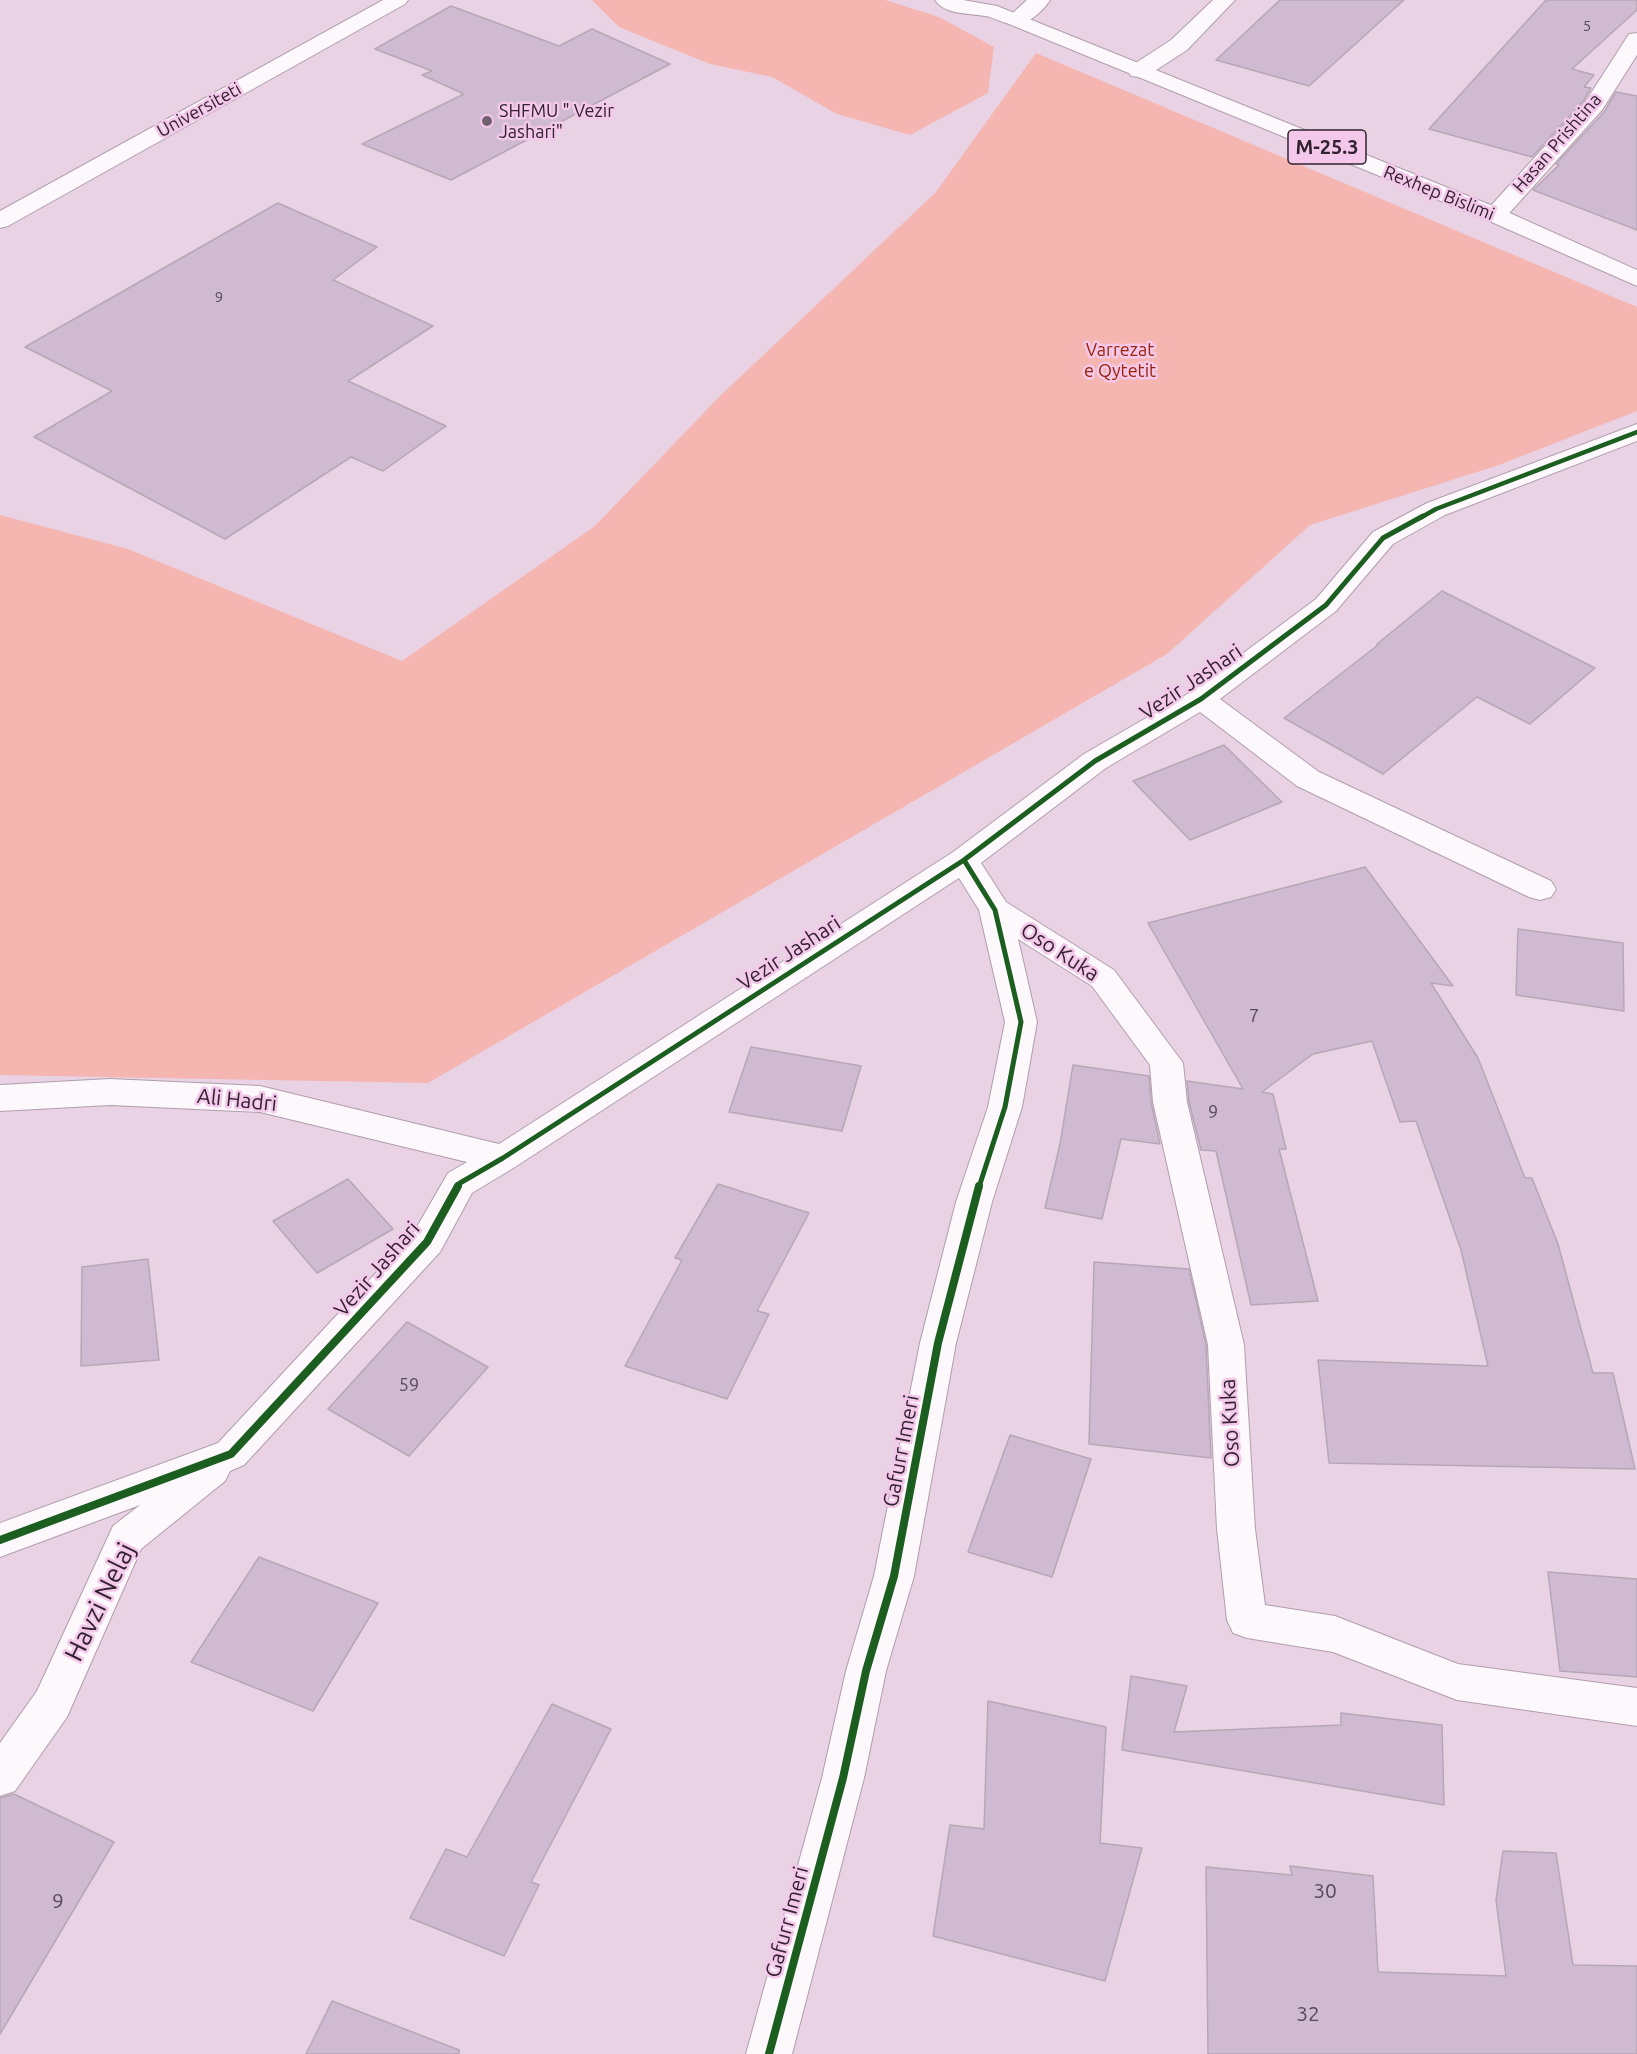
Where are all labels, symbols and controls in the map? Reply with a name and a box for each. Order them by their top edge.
house number: 5 [1583,17,1591,35]
street label: Universiteti [153,78,245,142]
street label: Hasan Prishtina [1508,89,1606,197]
place label: SHFMU " Vezir Jashari" [499,100,614,142]
marker: SHFMU " Vezir Jashari" [480,114,494,128]
road number: M-25.3 [1288,130,1366,164]
street label: Rexhep Bislimi [1380,161,1498,225]
house number: 9 [215,288,223,306]
park label: Varrezat e Qytetit [1084,339,1156,382]
street label: Vezir Jashari [1135,639,1247,725]
street label: Vezir Jashari [733,910,845,996]
street label: Oso Kuka [1016,917,1104,987]
house number: 7 [1249,1005,1259,1027]
street label: Ali Hadri [196,1083,278,1117]
house number: 9 [1208,1101,1218,1123]
street label: Vezir Jashari [329,1216,425,1322]
house number: 59 [399,1374,419,1396]
street label: Oso Kuka [1215,1378,1245,1468]
street label: Gafurr Imeri [878,1393,924,1509]
street label: Havzi Nelaj [58,1538,142,1666]
street label: Gafurr Imeri [760,1864,814,1980]
house number: 30 [1313,1878,1337,1904]
house number: 9 [52,1888,64,1914]
house number: 32 [1296,2001,1320,2027]

